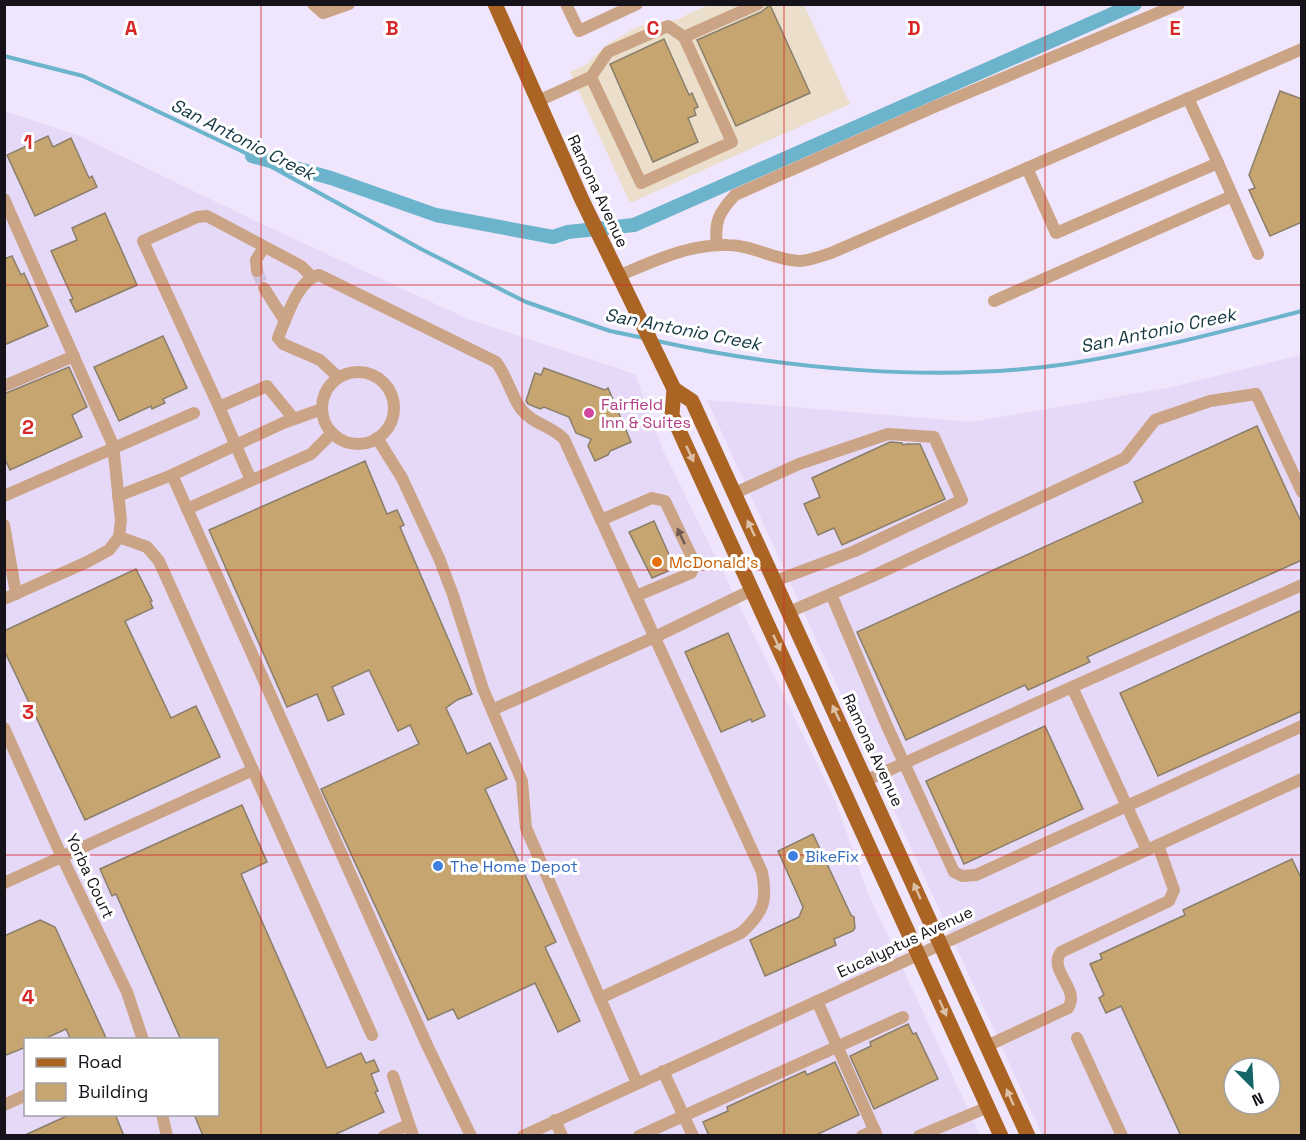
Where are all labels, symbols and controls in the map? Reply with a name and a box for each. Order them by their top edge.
text: A [125,15,138,41]
text: B [385,15,399,41]
text: C [647,15,660,41]
text: D [907,15,921,41]
text: E [1169,15,1181,41]
water label: San Antonio Creek [167,93,321,186]
text: 1 [23,129,33,155]
street label: Ramona Avenue [563,131,633,251]
water label: San Antonio Creek [1078,302,1240,358]
water label: San Antonio Creek [603,303,765,356]
place label: Fairfield Inn & Suites [601,394,691,433]
marker: Fairfield Inn & Suites [582,406,596,420]
text: 2 [22,414,34,440]
one-way arrow [686,446,695,463]
one-way arrow [746,519,755,536]
one-way arrow [677,527,686,544]
place label: McDonald's [669,552,759,573]
marker: McDonald's [650,555,664,569]
one-way arrow [772,635,781,652]
street label: Ramona Avenue [838,690,908,810]
text: 3 [22,699,34,725]
one-way arrow [831,705,840,722]
street label: Yorba Court [61,830,119,922]
place label: BikeFix [805,846,859,867]
marker: BikeFix [786,849,800,863]
place label: The Home Depot [450,856,578,877]
marker: The Home Depot [431,859,445,873]
one-way arrow [912,882,921,899]
street label: Eucalyptus Avenue [834,901,976,983]
text: 4 [22,984,35,1010]
one-way arrow [938,999,947,1016]
legend [24,1038,219,1116]
text: Road [78,1050,122,1073]
north arrow [1222,1056,1282,1116]
text: Building [78,1080,148,1103]
text: N [1249,1087,1267,1111]
one-way arrow [1005,1088,1014,1106]

